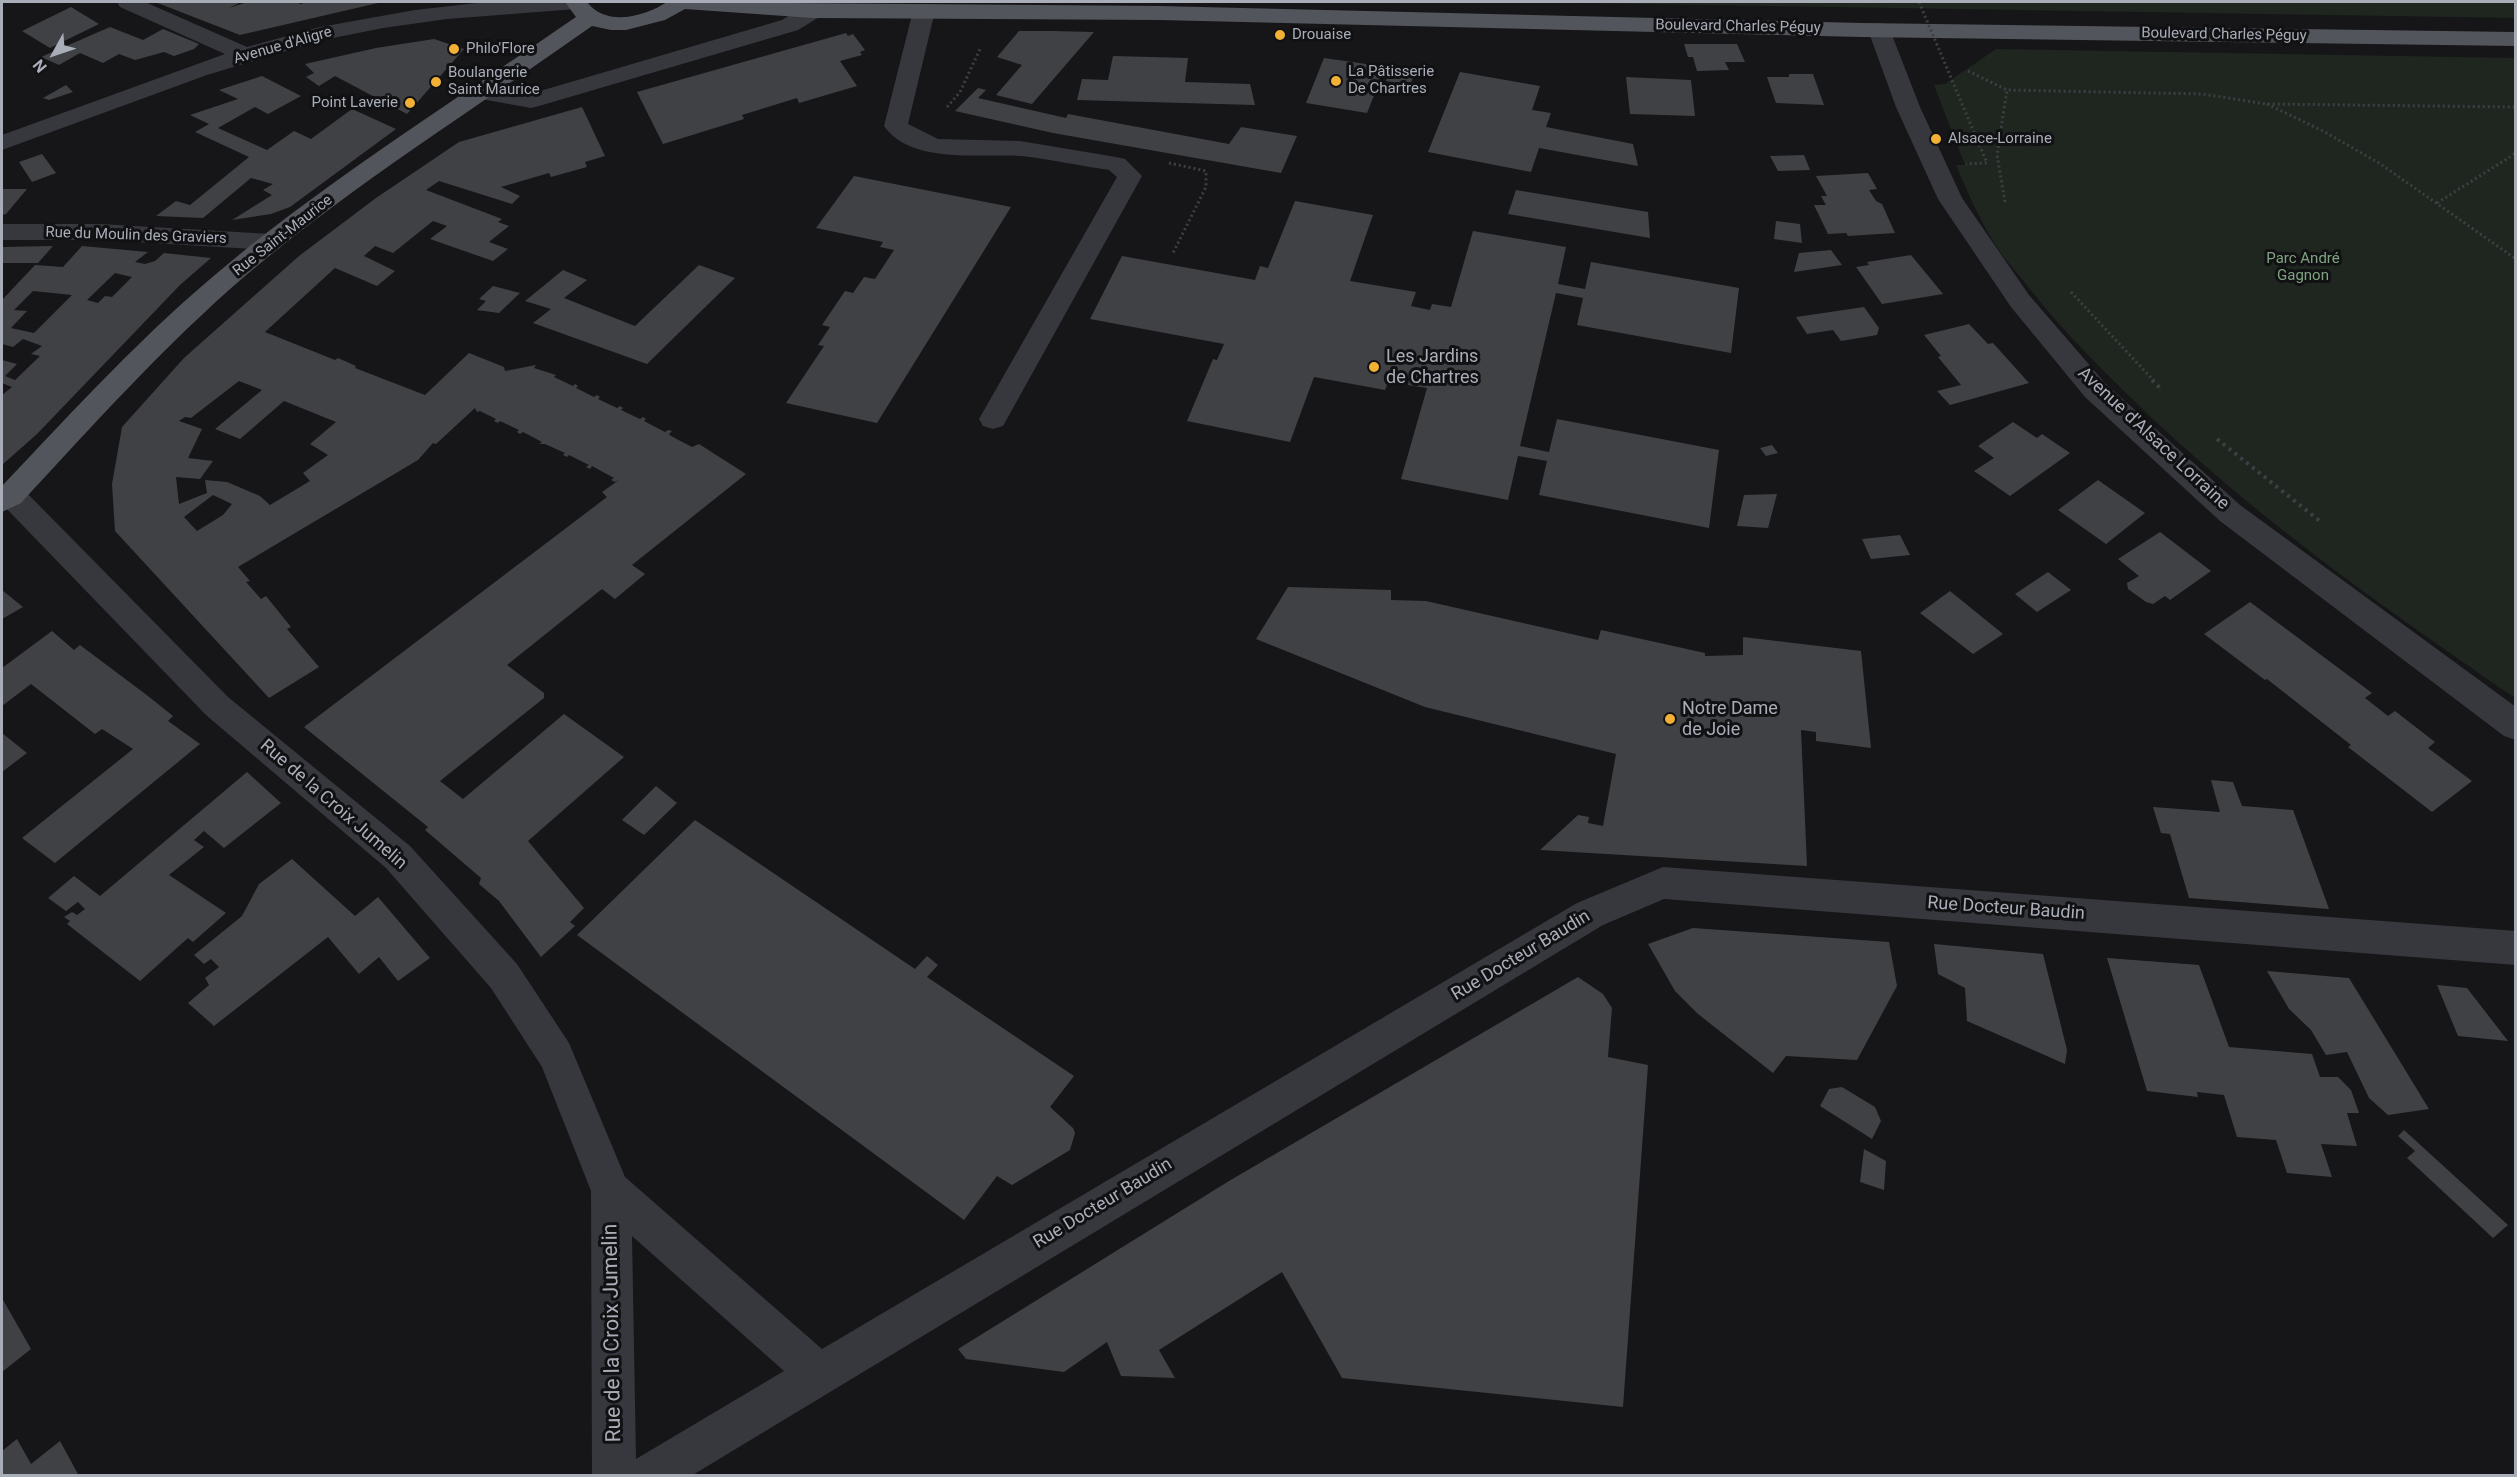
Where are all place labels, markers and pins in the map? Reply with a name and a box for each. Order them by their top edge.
place label: Drouaise [1292,26,1351,44]
marker: Drouaise [1273,28,1287,42]
place label: Philo'Flore [466,40,535,58]
marker: Philo'Flore [447,42,461,56]
place label: La Pâtisserie De Chartres [1348,63,1434,98]
place label: Boulangerie Saint Maurice [448,64,540,99]
marker: La Pâtisserie De Chartres [1329,74,1343,88]
marker: Boulangerie Saint Maurice [429,75,443,89]
place label: Point Laverie [312,94,398,112]
marker: Point Laverie [403,96,417,110]
place label: Alsace-Lorraine [1948,130,2052,148]
marker: Alsace-Lorraine [1929,132,1943,146]
place label: Les Jardins de Chartres [1386,346,1479,388]
marker: Les Jardins de Chartres [1367,360,1381,374]
place label: Notre Dame de Joie [1682,698,1778,740]
marker: Notre Dame de Joie [1663,712,1677,726]

